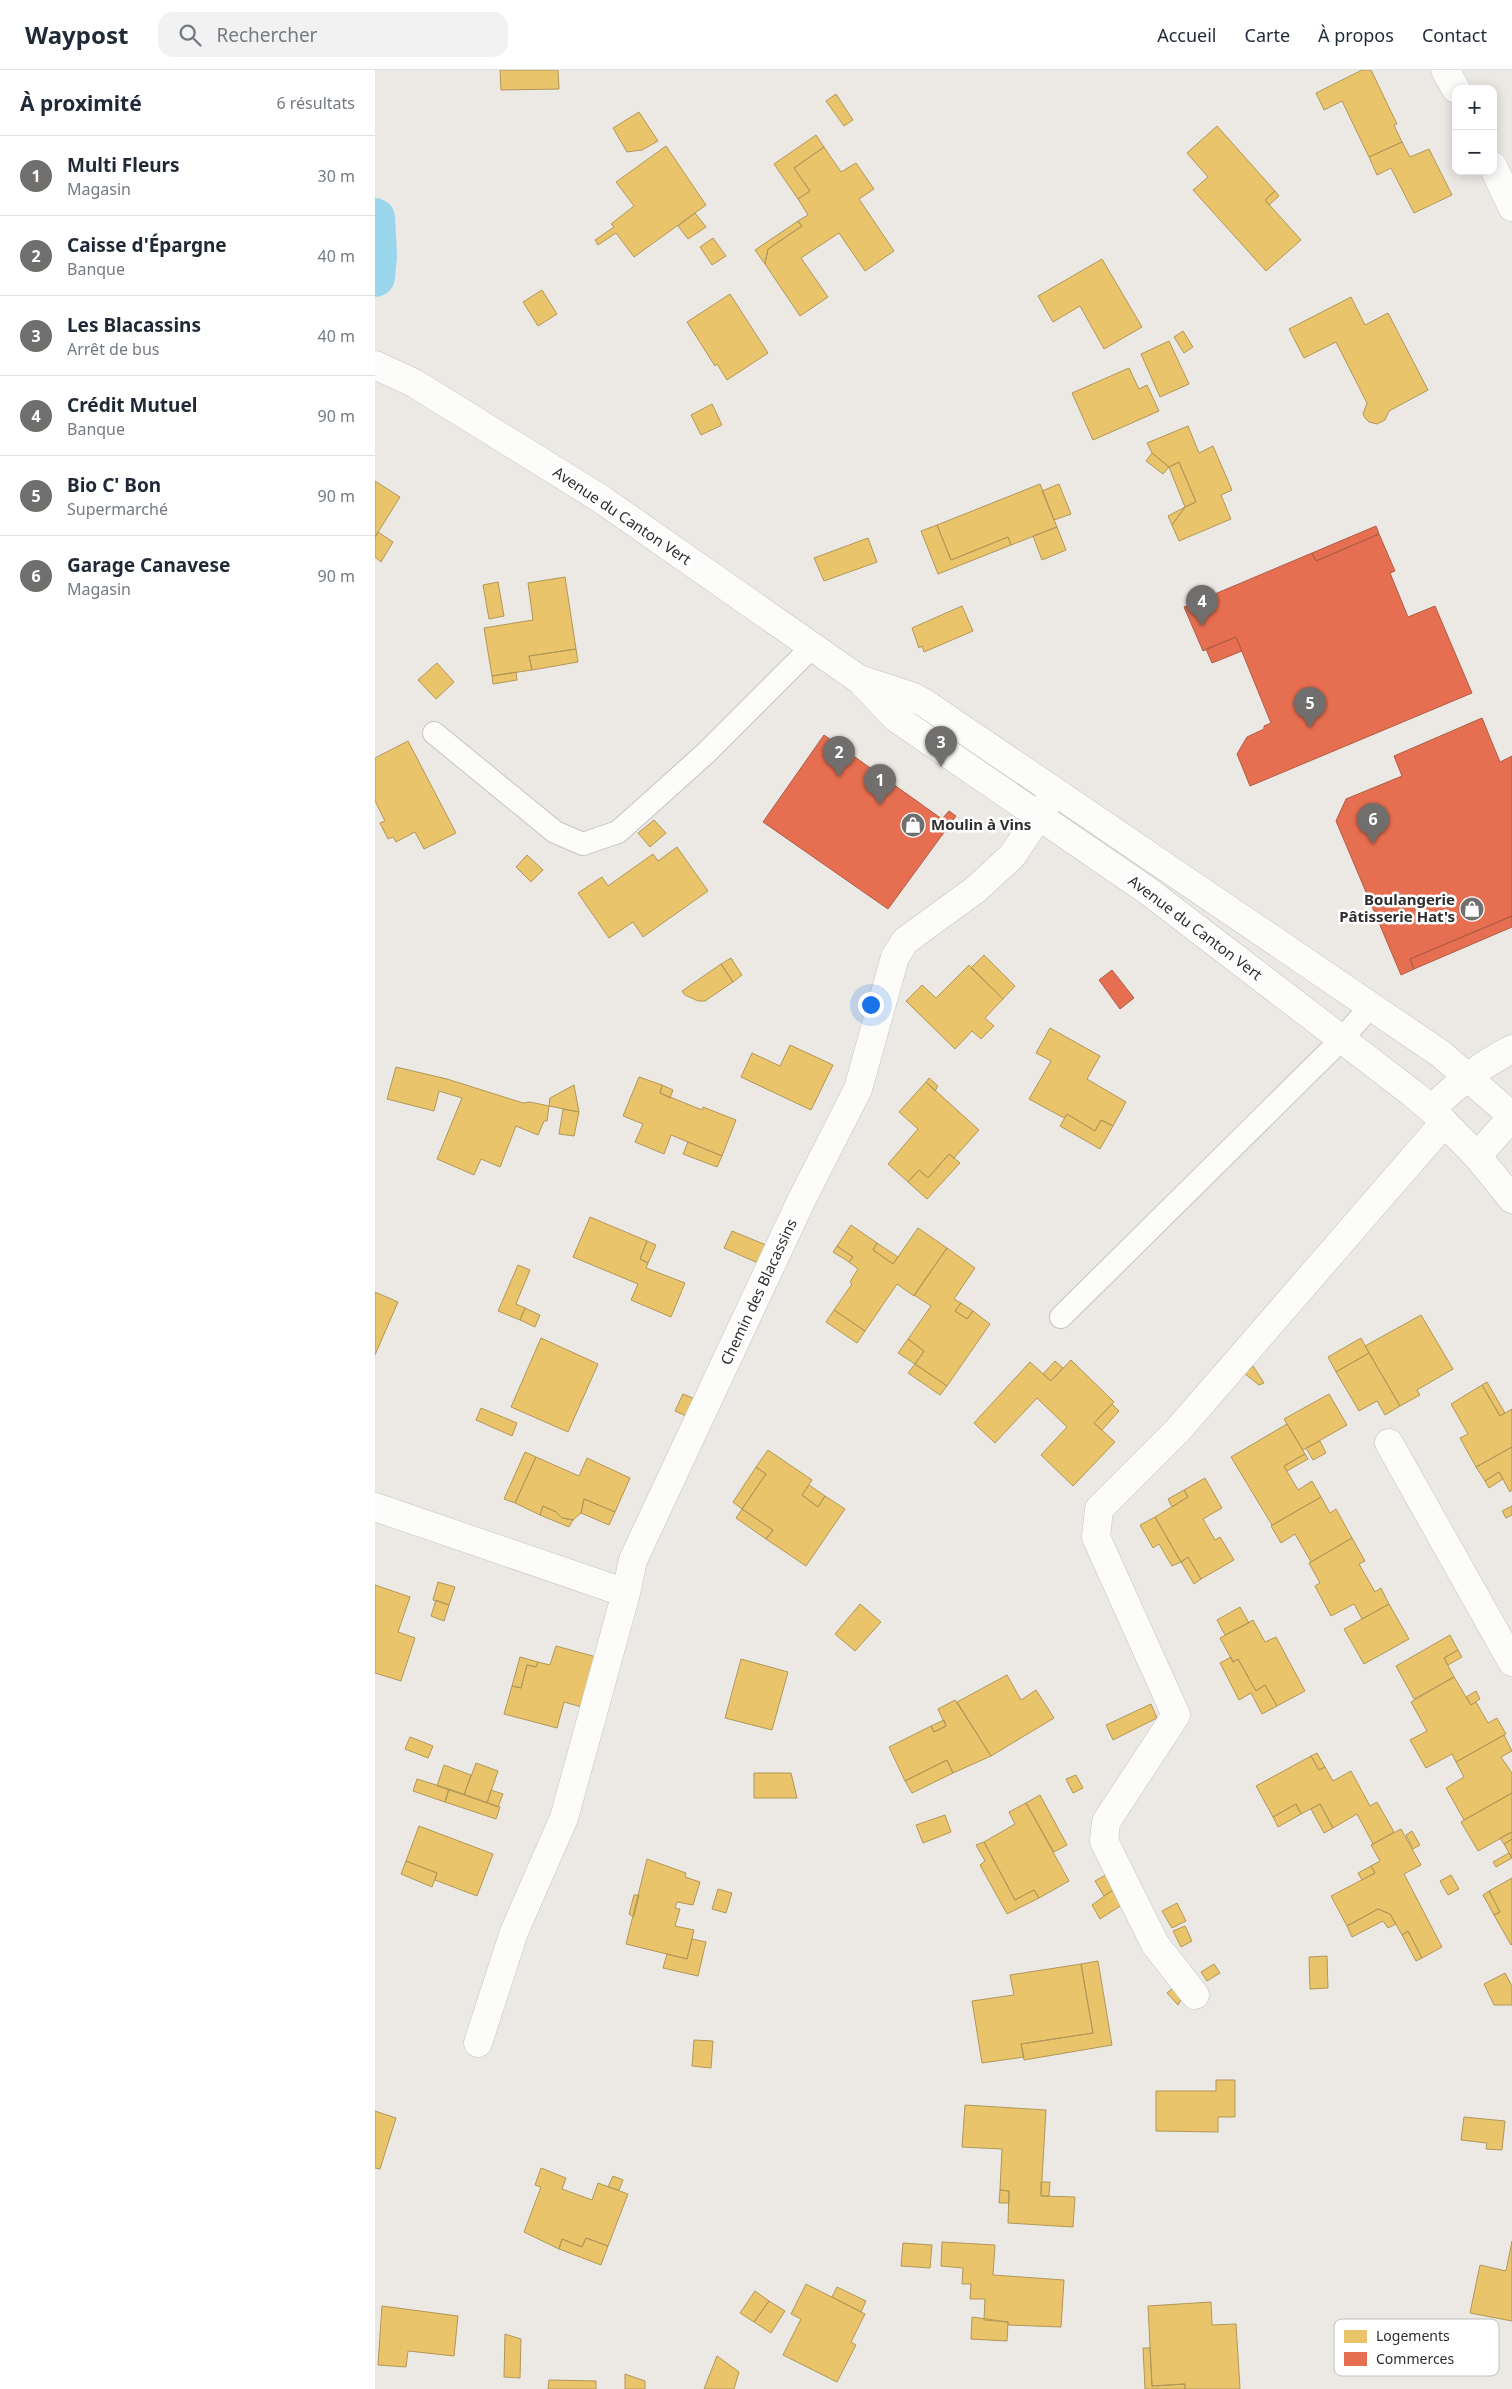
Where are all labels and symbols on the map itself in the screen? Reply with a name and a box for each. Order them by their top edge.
street label: Avenue du Canton Vert [550,461,696,569]
pin: 4 [1186,585,1218,626]
pin: 5 [1294,687,1326,728]
pin: 3 [925,726,957,767]
pin: 2 [823,736,855,777]
pin: 1 [864,764,896,805]
pin: 6 [1357,803,1389,844]
shop icon: Moulin à Vins [900,812,926,838]
place label: Moulin à Vins [931,814,1031,834]
street label: Avenue du Canton Vert [1125,870,1267,984]
place label: Boulangerie Pâtisserie Hat's [1339,889,1455,926]
shop icon: Boulangerie Pâtisserie Hat's [1459,896,1485,922]
your location [858,992,884,1018]
street label: Chemin des Blacassins [715,1215,801,1368]
legend [1334,2319,1499,2376]
text: Logements [1376,2326,1450,2345]
text: Commerces [1376,2349,1455,2368]

